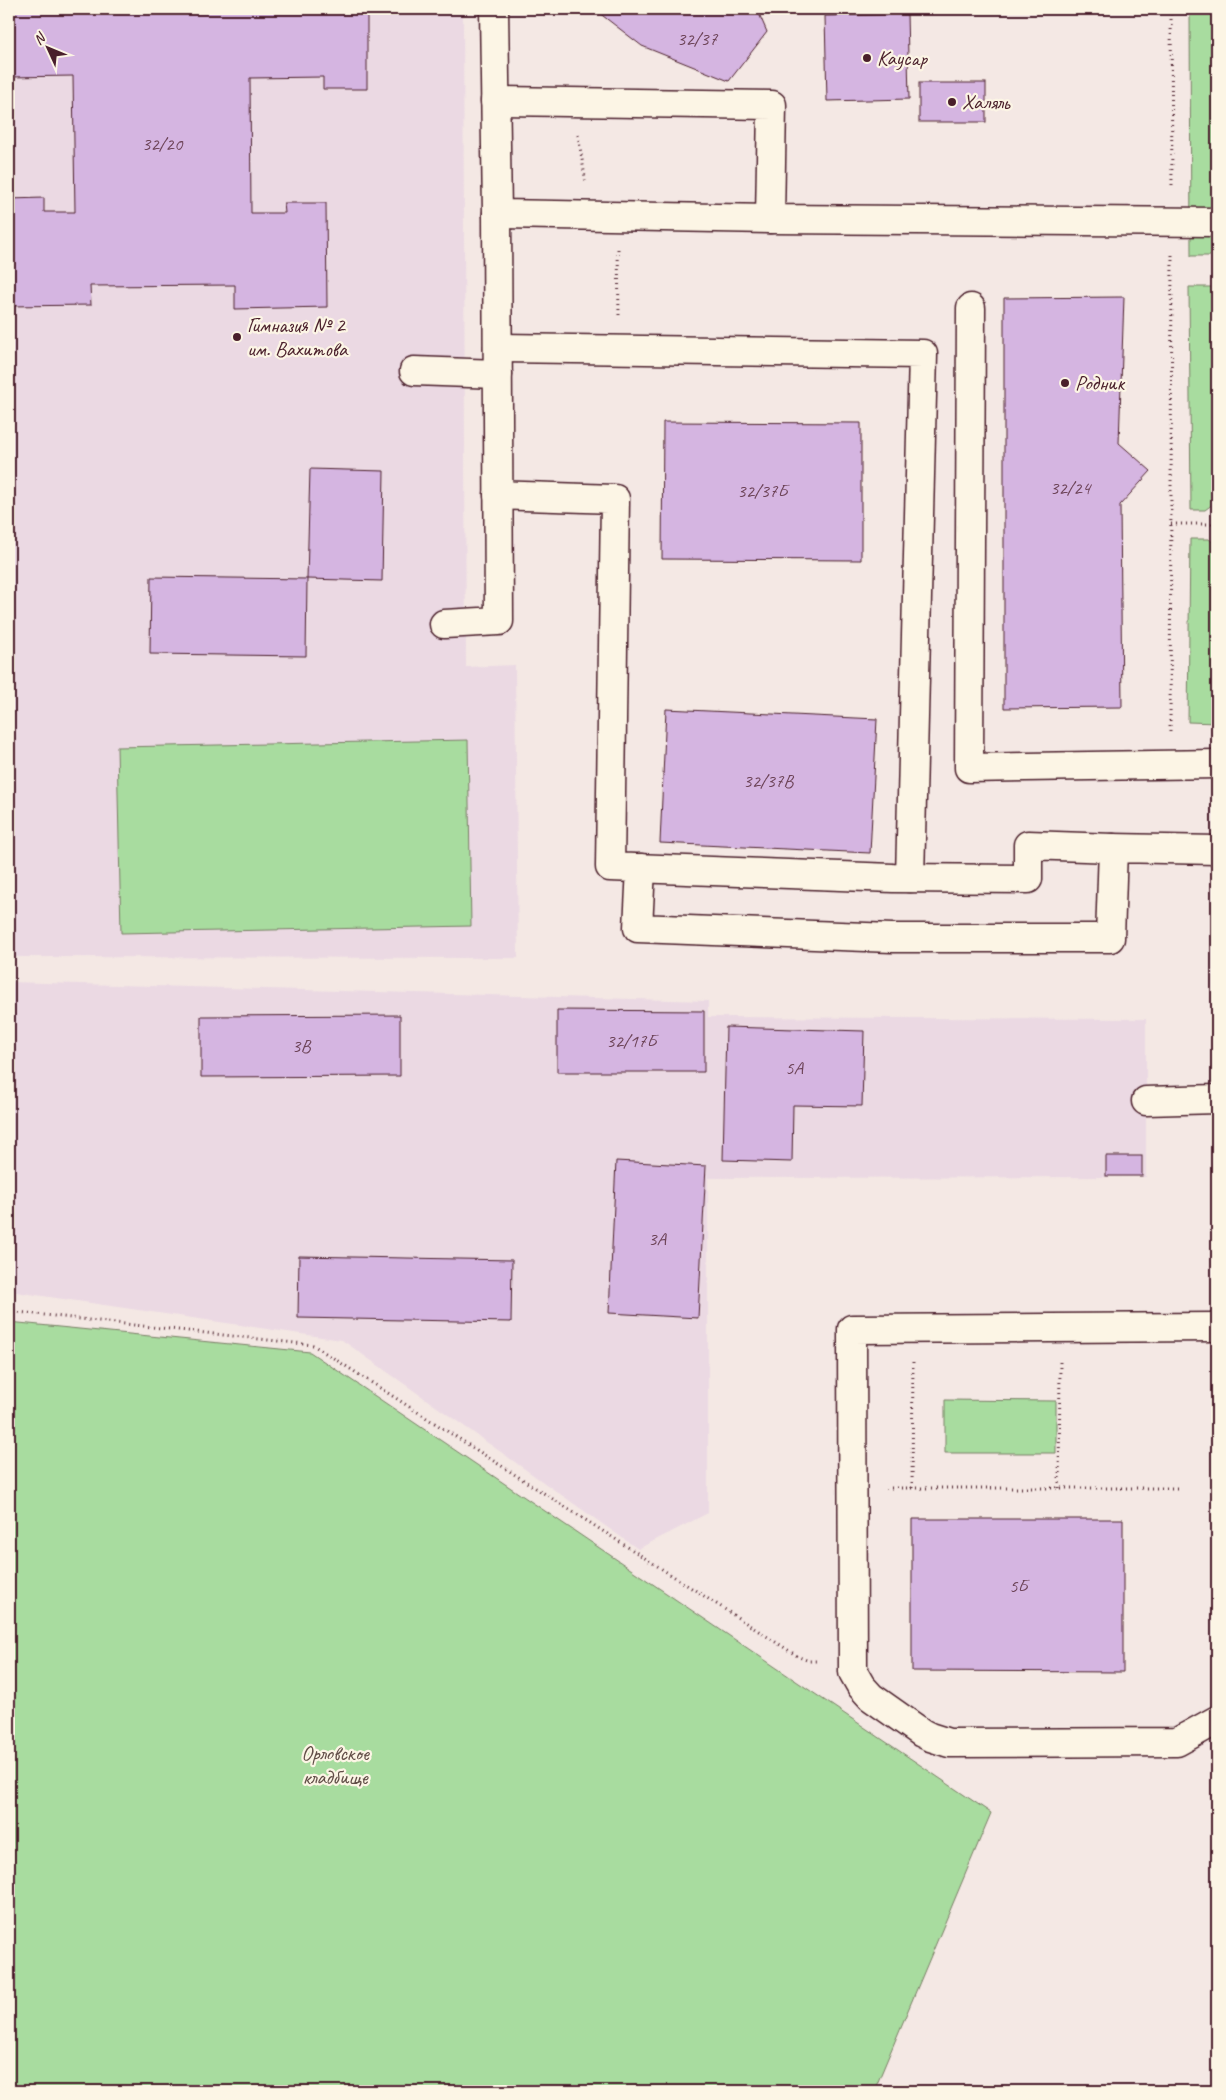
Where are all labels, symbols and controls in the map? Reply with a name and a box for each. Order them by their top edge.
north arrow [22,22,72,72]
house number: 32/37 [677,27,719,51]
text: N [30,29,50,48]
place label: Каусар [877,45,928,71]
marker: Каусар [861,52,873,64]
place label: Халяль [962,89,1011,115]
marker: Халяль [946,96,958,108]
house number: 32/20 [142,132,184,156]
place label: Гимназия № 2 им. Вахитова [247,312,349,362]
marker: Гимназия № 2 им. Вахитова [231,331,243,343]
place label: Родник [1075,370,1125,396]
marker: Родник [1059,377,1071,389]
house number: 32/24 [1050,476,1093,500]
house number: 32/37Б [737,479,790,503]
house number: 32/37В [743,769,794,793]
house number: 32/17Б [606,1029,659,1053]
house number: 3В [292,1034,311,1058]
house number: 5А [785,1056,805,1080]
house number: 3А [648,1227,668,1251]
house number: 5Б [1009,1574,1030,1598]
park label: Орловское кладбище [301,1740,370,1790]

